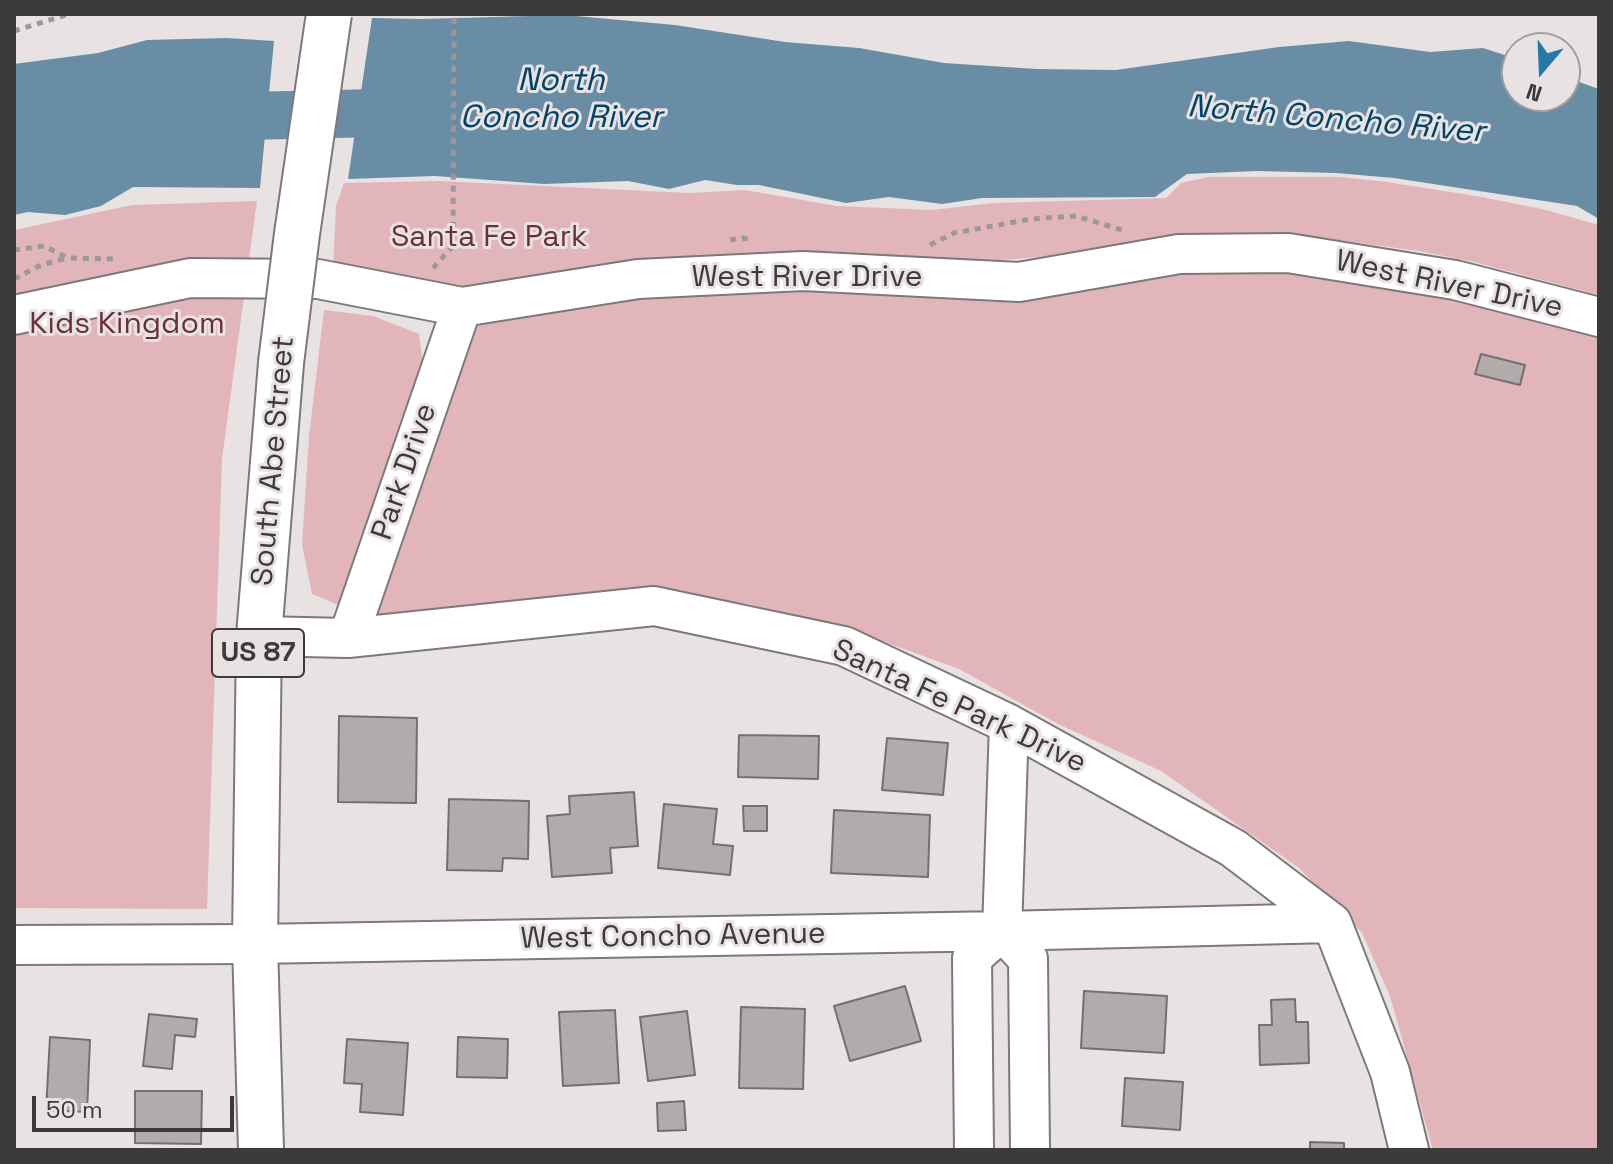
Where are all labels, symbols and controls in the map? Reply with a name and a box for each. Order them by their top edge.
north arrow [1501,32,1581,112]
water label: North Concho River [460,62,662,137]
text: N [1522,77,1545,108]
water label: North Concho River [1186,88,1486,152]
park label: Santa Fe Park [391,220,587,256]
street label: West River Drive [1332,243,1566,327]
street label: West River Drive [691,260,923,296]
park label: Kids Kingdom [29,307,225,343]
street label: South Abe Street [245,335,303,587]
street label: Park Drive [365,399,445,545]
road number: US 87 [212,629,304,677]
street label: Santa Fe Park Drive [826,632,1092,782]
street label: West Concho Avenue [520,916,826,958]
scale bar [36,1080,238,1130]
text: 50 m [46,1094,103,1125]

